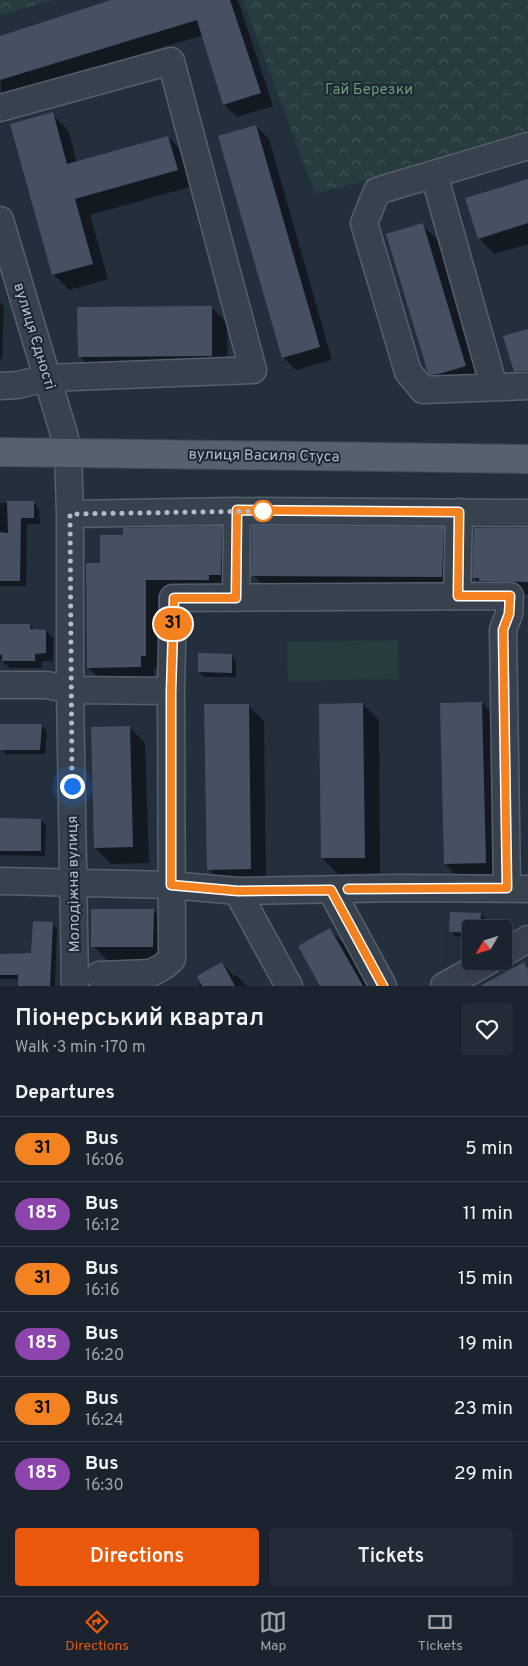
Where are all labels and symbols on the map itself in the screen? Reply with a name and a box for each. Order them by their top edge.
park label: Гай Березки [325,81,413,100]
street label: вулиця Єдності [8,281,59,392]
street label: вулиця Василя Стуса [188,446,340,467]
unlabelled marker [252,500,274,522]
line badge: 31 [150,608,196,640]
your location [60,774,85,799]
street label: Молодіжна вулиця [64,815,85,953]
north arrow [462,920,512,970]

